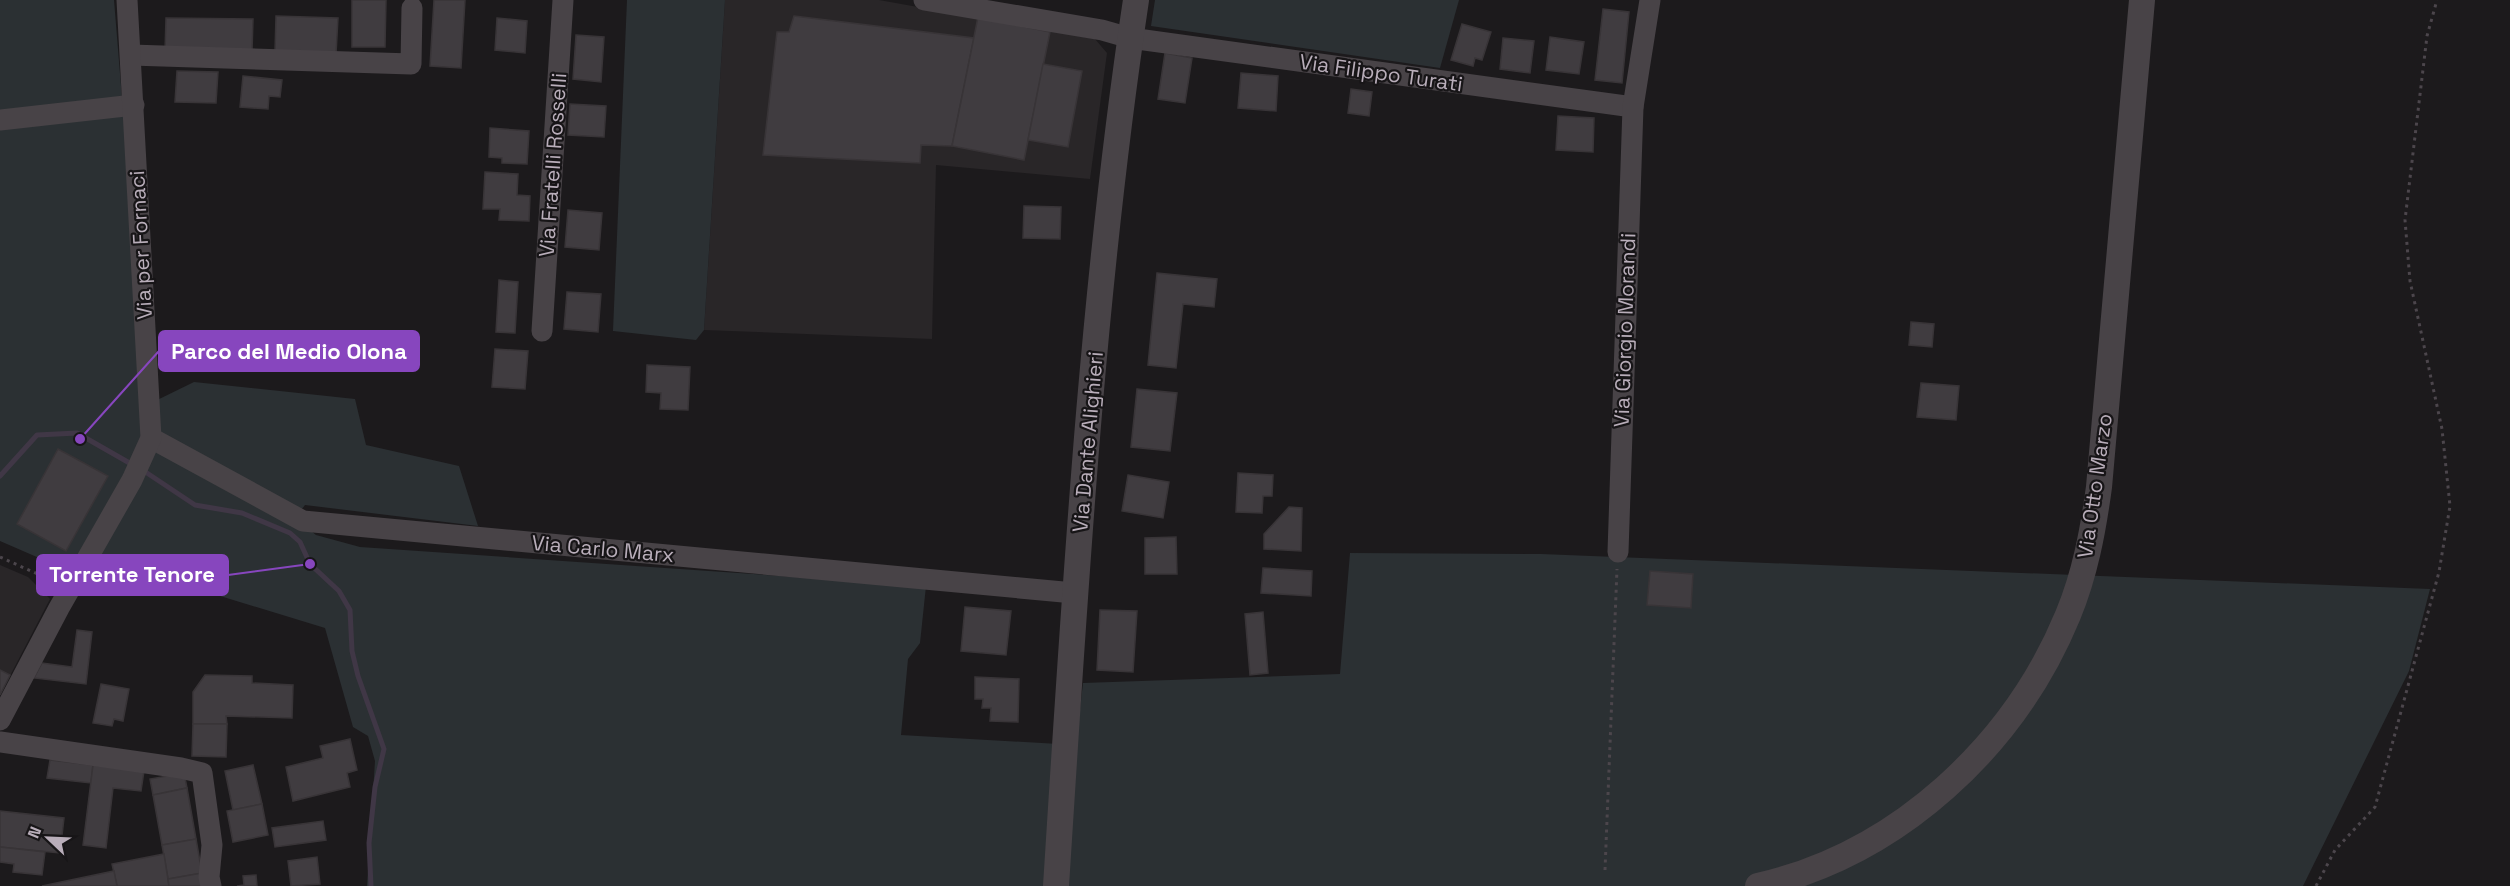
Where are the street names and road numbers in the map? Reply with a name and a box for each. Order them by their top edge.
street label: Via Filippo Turati [1298,48,1464,97]
street label: Via Fratelli Rosselli [533,72,572,258]
street label: Via per Fornaci [123,170,158,320]
street label: Via Giorgio Morandi [1608,232,1641,428]
street label: Via Dante Alighieri [1066,350,1109,534]
street label: Via Otto Marzo [2071,412,2118,560]
street label: Via Carlo Marx [531,529,676,568]

